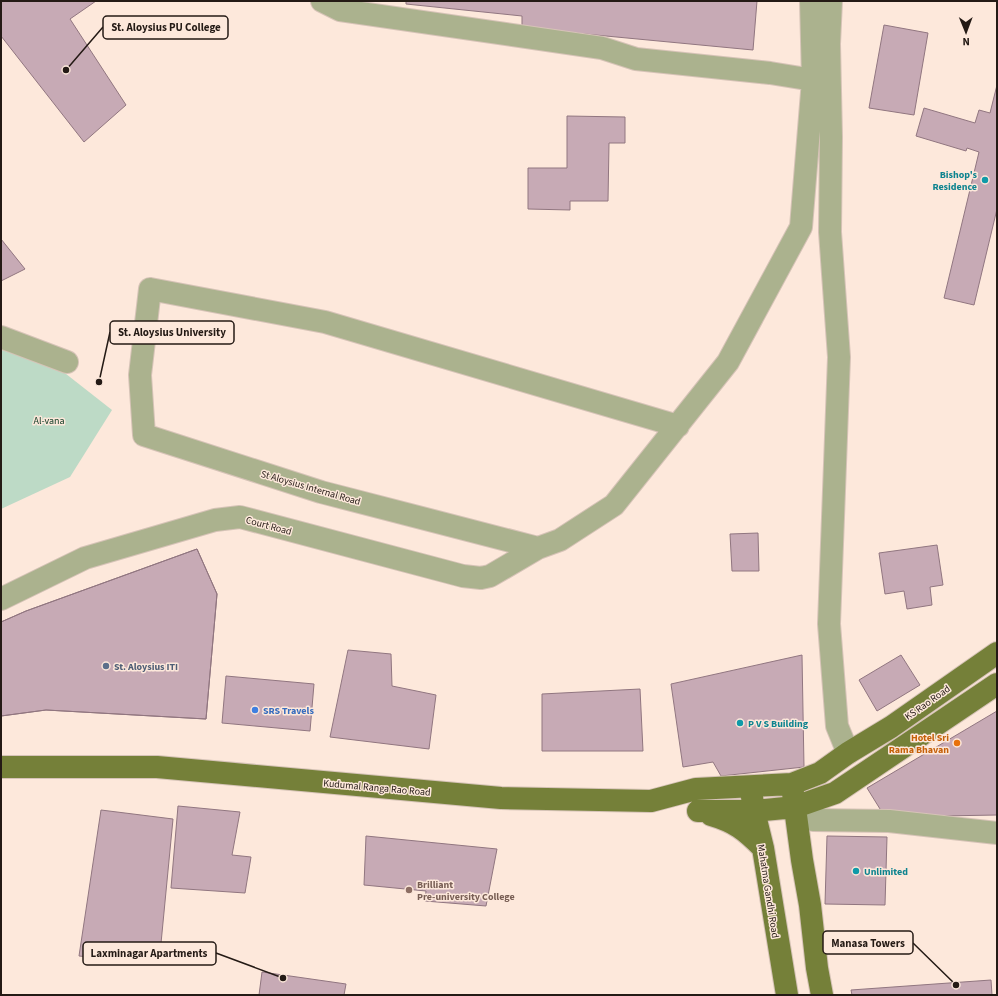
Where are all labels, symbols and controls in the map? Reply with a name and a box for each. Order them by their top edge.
north arrow [946,12,986,52]
callout: St. Aloysius PU College [103,16,228,39]
text: St. Aloysius PU College [111,20,221,35]
text: N [962,34,970,49]
place label: Bishop's Residence [932,168,978,194]
marker: Bishop's Residence [980,175,990,185]
callout: St. Aloysius University [110,321,234,344]
text: St. Aloysius University [118,325,226,340]
park label: Al-vana [33,414,65,428]
street label: St Aloysius Internal Road [259,467,362,509]
street label: Court Road [244,513,293,539]
place label: St. Aloysius ITI [114,660,178,674]
marker: St. Aloysius ITI [101,661,111,671]
street label: KS Rao Road [902,682,953,724]
place label: SRS Travels [263,704,314,718]
marker: SRS Travels [250,705,260,715]
place label: P V S Building [748,717,809,731]
marker: P V S Building [735,718,745,728]
place label: Hotel Sri Rama Bhavan [889,731,949,757]
marker: Hotel Sri Rama Bhavan [952,738,962,748]
street label: Kudumal Ranga Rao Road [323,776,431,800]
street label: Mahatma Gandhi Road [754,843,782,939]
place label: Unlimited [864,865,908,879]
marker: Unlimited [851,866,861,876]
place label: Brilliant Pre-university College [417,878,515,904]
marker: Brilliant Pre-university College [404,885,414,895]
callout: Manasa Towers [823,931,913,954]
text: Manasa Towers [831,936,905,951]
callout: Laxminagar Apartments [83,942,216,965]
text: Laxminagar Apartments [90,946,208,961]

